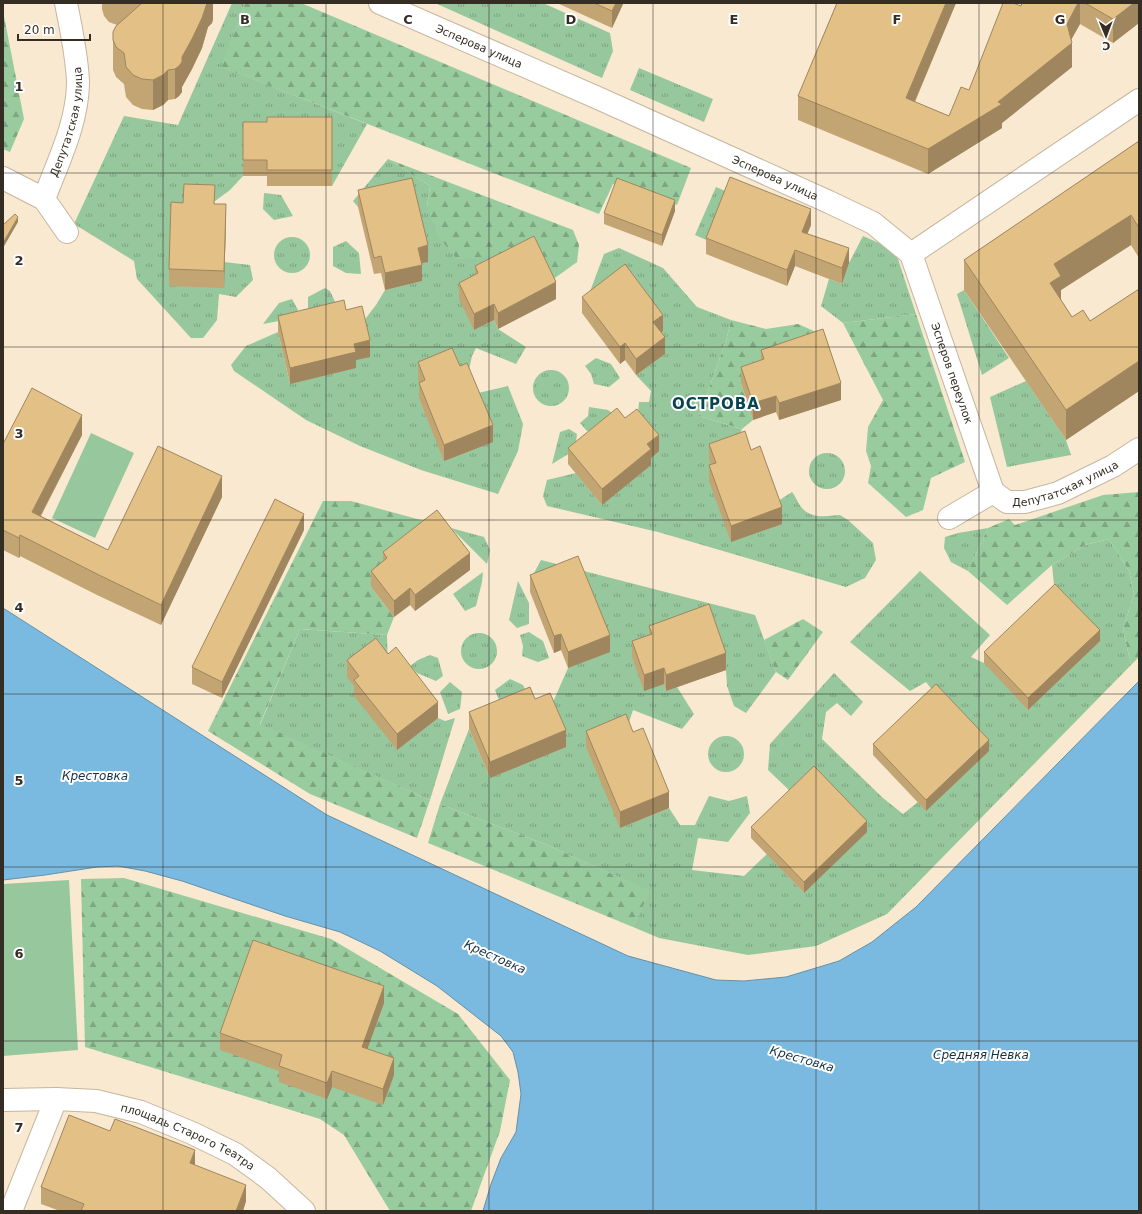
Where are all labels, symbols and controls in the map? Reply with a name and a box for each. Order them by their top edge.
text: B [240,12,250,27]
text: C [403,12,413,27]
text: D [566,12,577,27]
text: E [730,12,738,27]
text: F [893,12,901,27]
text: G [1055,12,1065,27]
scale bar [18,16,90,42]
north arrow [1086,16,1126,56]
street label: Эсперова улица [434,22,524,71]
text: 20 m [24,23,55,37]
text: С [1102,39,1110,52]
street label: Депутатская улица [47,66,85,179]
text: 1 [14,79,24,94]
street label: Эсперова улица [730,153,820,203]
text: 2 [14,253,24,268]
street label: Эсперов переулок [929,321,976,426]
district label: ОСТРОВА [672,395,760,413]
text: 3 [14,426,24,441]
street label: Депутатская улица [1012,458,1121,509]
text: 4 [14,600,24,615]
water label: Крестовка [62,769,128,783]
text: 5 [14,773,24,788]
water label: Крестовка [462,937,528,977]
text: 6 [14,946,24,961]
water label: Крестовка [768,1043,836,1075]
water label: Средняя Невка [933,1048,1029,1062]
street label: площадь Старого Театра [119,1101,257,1173]
text: 7 [14,1120,24,1135]

